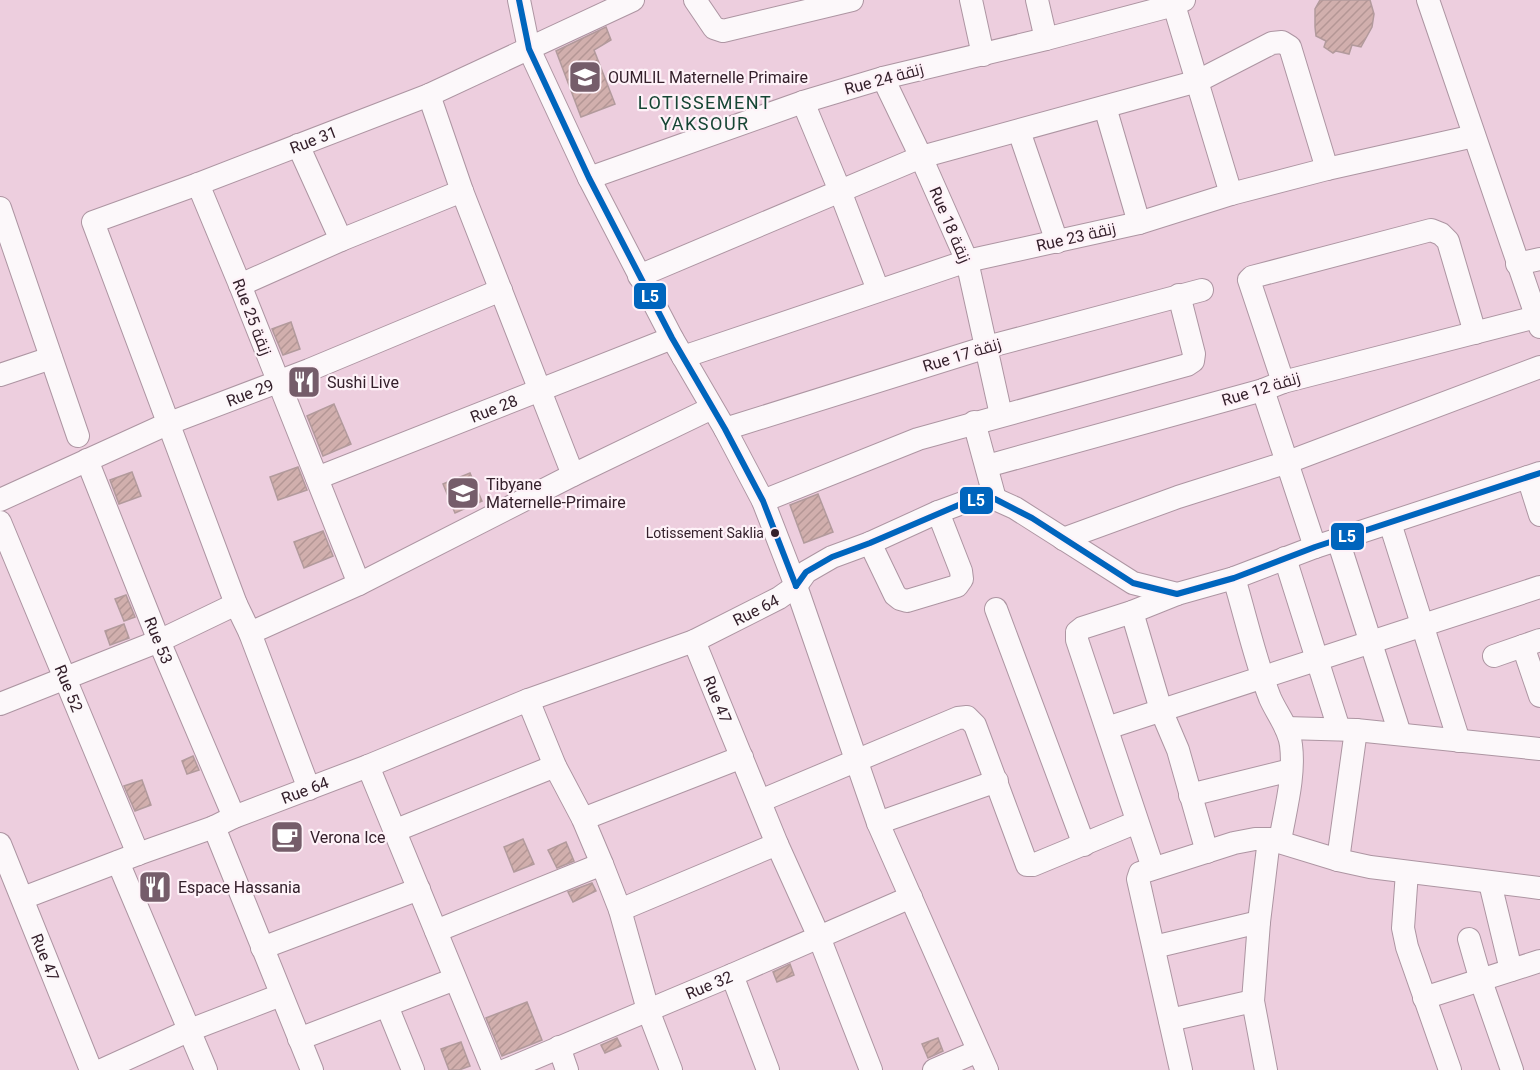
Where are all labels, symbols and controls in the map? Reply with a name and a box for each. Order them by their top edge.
school or university icon: OUMLIL Maternelle Primaire [567,59,603,95]
street label: Rue 24 زنقة [842,59,926,99]
place label: OUMLIL Maternelle Primaire [608,68,808,87]
district label: LOTISSEMENT YAKSOUR [638,92,772,134]
street label: Rue 31 [287,122,340,157]
street label: Rue 18 زنقة [925,184,975,266]
street label: Rue 23 زنقة [1034,219,1118,255]
street label: Rue 25 زنقة [229,276,275,358]
line badge: L5 [633,282,667,310]
text: L5 [641,287,659,306]
street label: Rue 17 زنقة [920,334,1004,376]
restaurant icon: Sushi Live [286,364,322,400]
street label: Rue 12 زنقة [1219,368,1303,410]
place label: Sushi Live [327,373,399,392]
street label: Rue 29 [223,375,276,410]
street label: Rue 28 [467,390,520,426]
school or university icon: Tibyane Maternelle-Primaire [445,475,481,511]
place label: Tibyane Maternelle-Primaire [486,475,626,512]
line badge: L5 [959,486,994,515]
text: L5 [967,491,985,510]
line badge: L5 [1330,522,1365,551]
place label: Lotissement Saklia [646,525,764,541]
marker: Lotissement Saklia [769,527,781,539]
text: L5 [1338,527,1356,546]
street label: Rue 64 [730,590,782,629]
street label: Rue 53 [141,614,177,667]
street label: Rue 52 [51,662,87,715]
street label: Rue 47 [700,673,736,726]
street label: Rue 64 [279,772,331,808]
cafe icon: Verona Ice [269,819,305,855]
place label: Verona Ice [310,828,385,847]
restaurant icon: Espace Hassania [137,869,173,905]
place label: Espace Hassania [178,878,301,897]
street label: Rue 47 [28,931,64,984]
street label: Rue 32 [682,966,735,1003]

